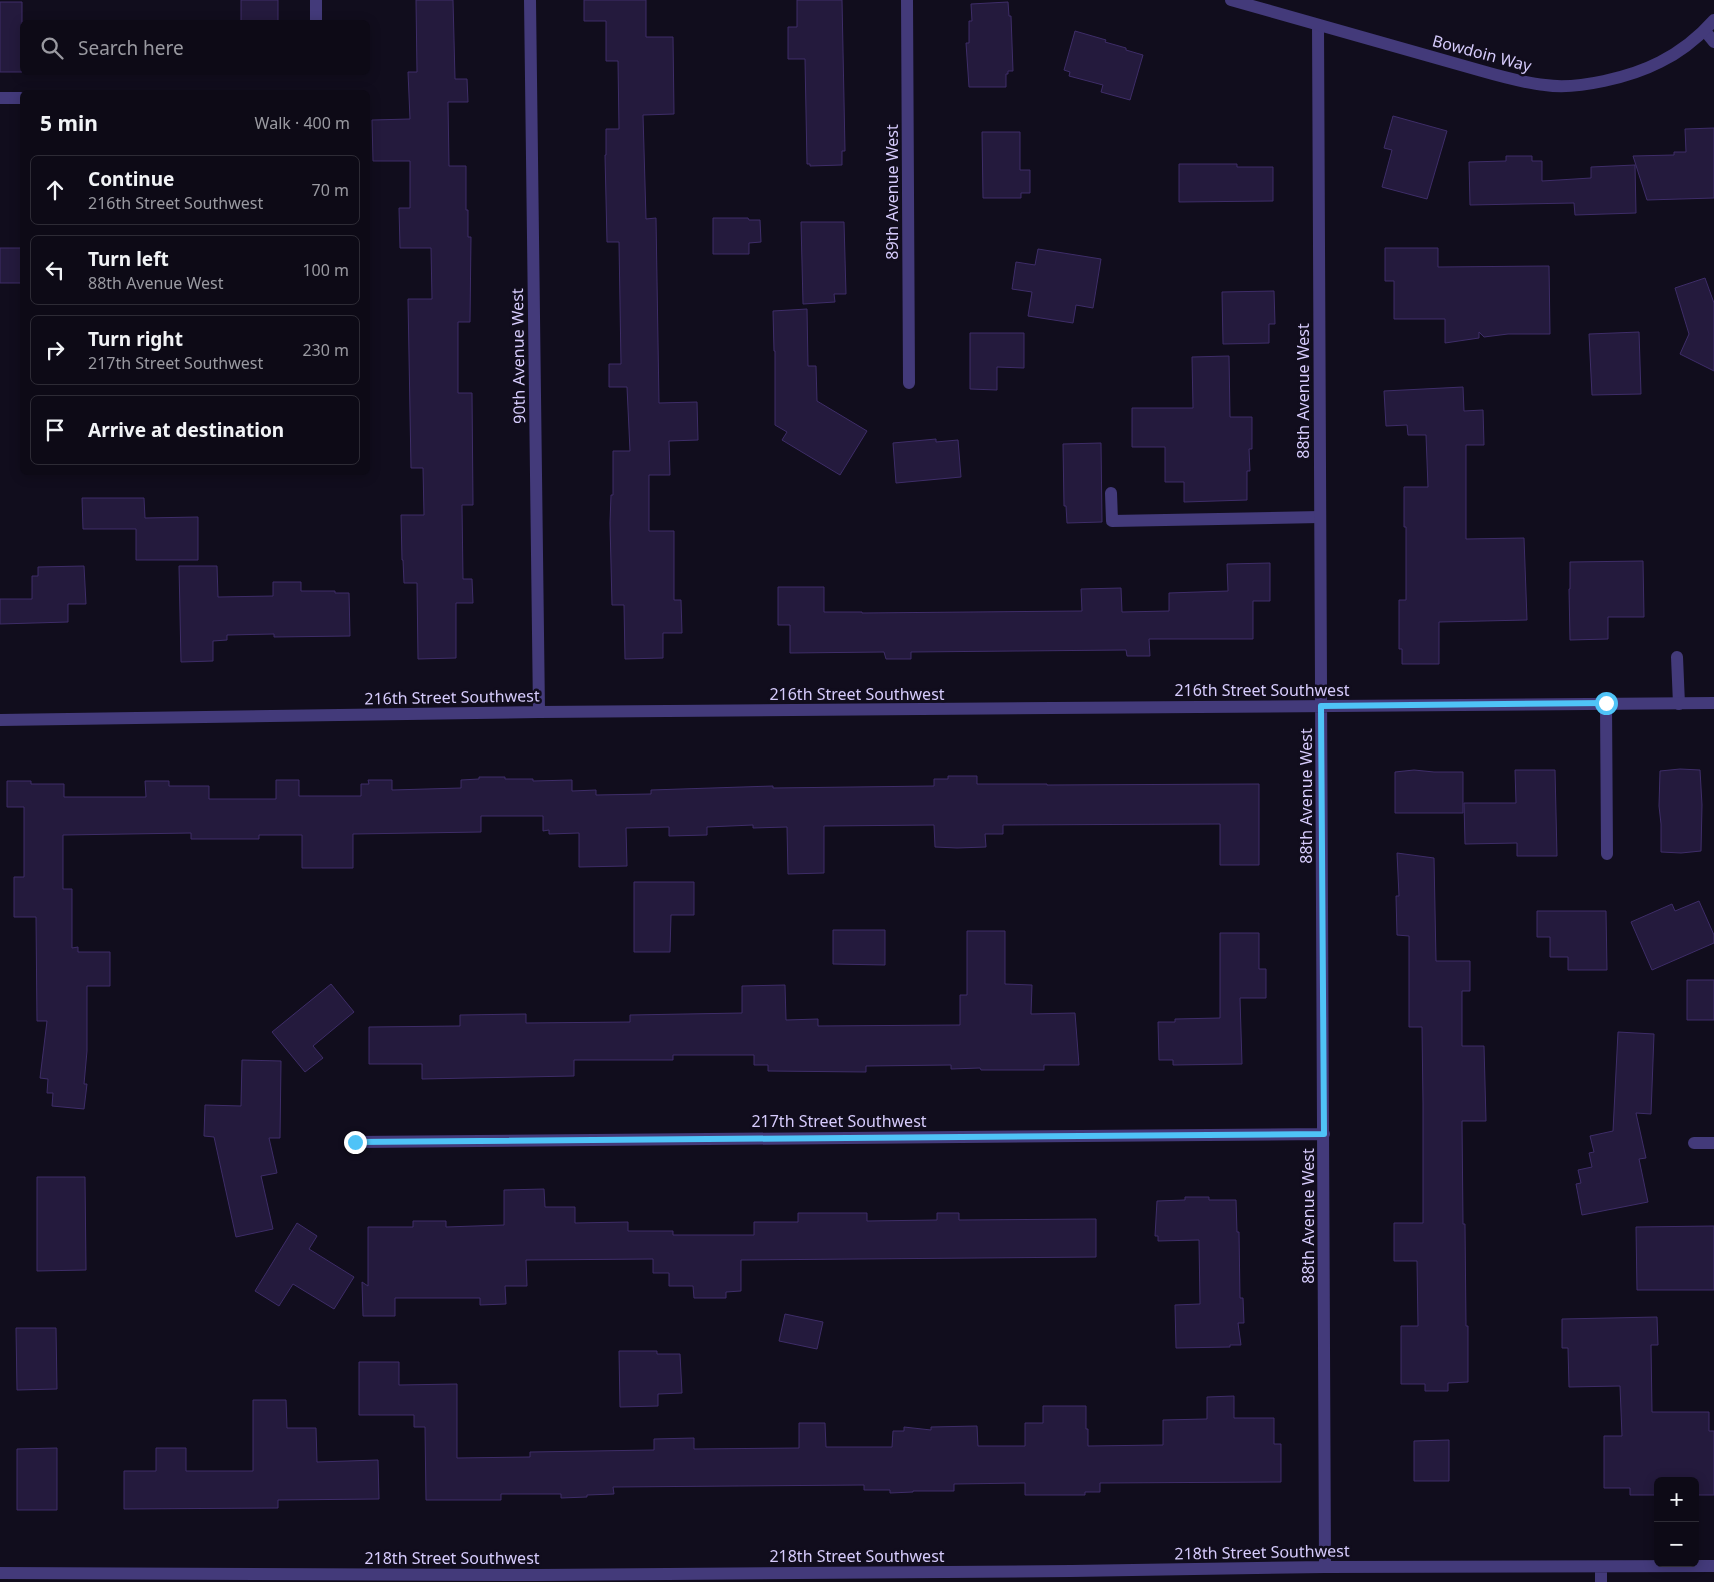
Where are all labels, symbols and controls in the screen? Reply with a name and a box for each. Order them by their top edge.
search box [20,20,370,75]
street label: Bowdoin Way [1430,29,1535,77]
icon: search [38,34,66,62]
text: Search here [78,35,184,61]
text: 5 min [40,109,98,137]
text: Walk · 400 m [255,112,350,134]
street label: 89th Avenue West [881,124,903,260]
text: Continue [88,166,174,192]
icon: ahead [41,176,69,204]
text: 70 m [312,179,349,201]
text: 216th Street Southwest [88,192,263,214]
text: Turn left [88,246,169,272]
icon: left [41,256,69,284]
text: 100 m [302,259,349,281]
text: 88th Avenue West [88,272,224,294]
street label: 90th Avenue West [506,288,530,424]
street label: 88th Avenue West [1292,323,1314,459]
text: Turn right [88,326,183,352]
icon: right [41,336,69,364]
text: 230 m [302,339,349,361]
text: 217th Street Southwest [88,352,263,374]
icon: arrive [41,416,69,444]
text: Arrive at destination [88,417,284,443]
street label: 216th Street Southwest [1174,679,1350,701]
street label: 216th Street Southwest [769,683,945,705]
street label: 216th Street Southwest [364,684,540,710]
route start [1595,692,1618,715]
street label: 88th Avenue West [1295,728,1317,864]
street label: 217th Street Southwest [751,1110,927,1132]
route end [344,1131,367,1154]
street label: 88th Avenue West [1297,1148,1319,1284]
map controls [1654,1477,1699,1567]
button: + [1654,1477,1699,1522]
button: − [1654,1522,1699,1567]
street label: 218th Street Southwest [1174,1539,1350,1565]
street label: 218th Street Southwest [769,1545,945,1567]
street label: 218th Street Southwest [364,1547,540,1569]

